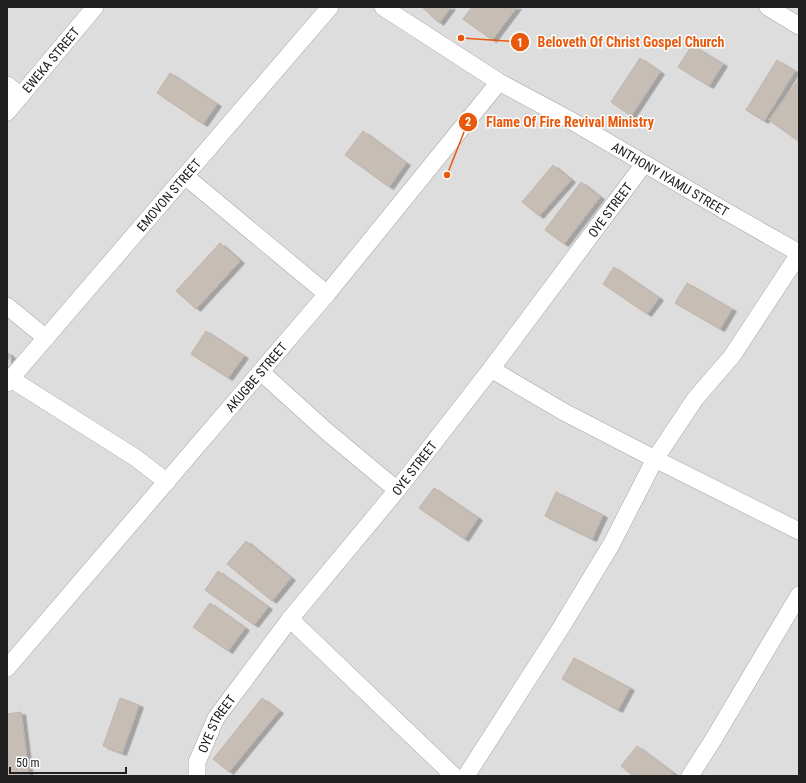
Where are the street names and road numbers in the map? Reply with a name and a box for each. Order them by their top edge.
street label: EWEKA STREET [19,24,82,96]
street label: ANTHONY IYAMU STREET [609,139,732,219]
street label: EMOVON STREET [133,156,204,234]
street label: OYE STREET [585,179,635,240]
street label: AKUGBE STREET [222,339,290,415]
street label: OYE STREET [389,438,440,498]
street label: OYE STREET [194,692,238,755]

